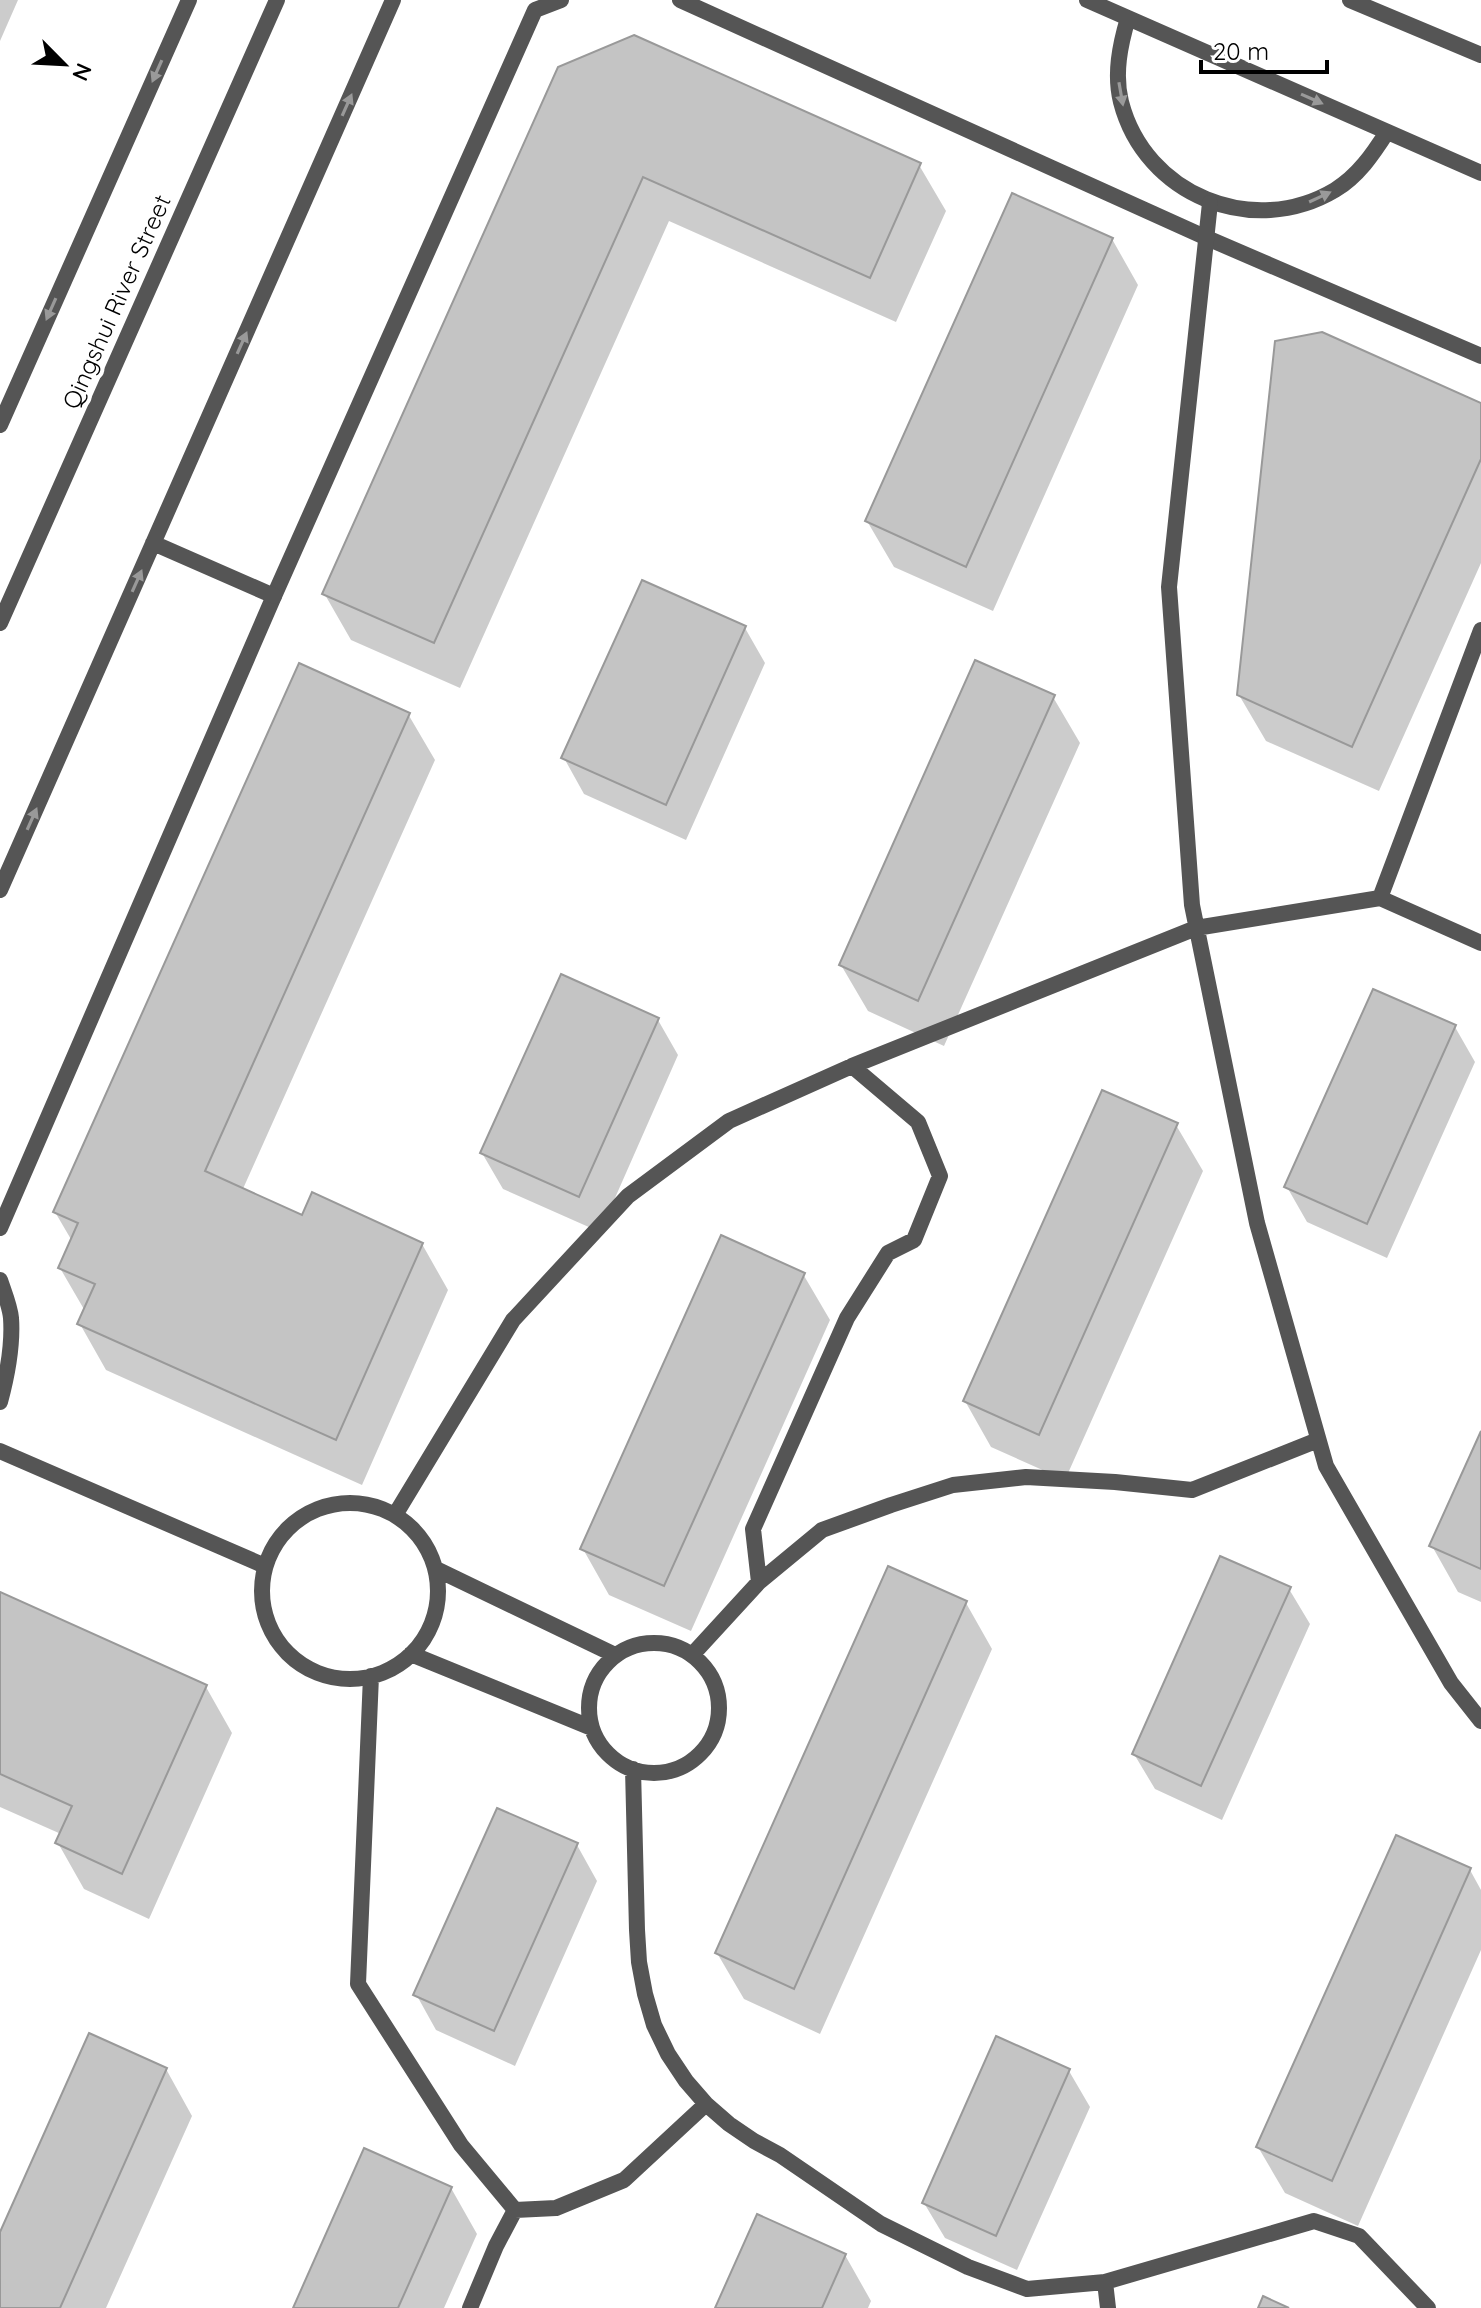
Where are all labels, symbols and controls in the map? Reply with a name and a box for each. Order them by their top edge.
north arrow [24,24,104,104]
scale bar [1201,24,1327,74]
text: 20 m [1213,36,1269,66]
text: N [66,59,98,85]
one-way arrow [150,59,164,83]
one-way arrow [1116,82,1128,107]
one-way arrow [1301,92,1324,105]
one-way arrow [340,94,353,117]
street label: Qingshui River Street [55,190,177,413]
one-way arrow [1308,190,1332,204]
one-way arrow [45,297,58,321]
one-way arrow [235,332,248,355]
one-way arrow [130,569,143,593]
one-way arrow [25,807,38,831]

